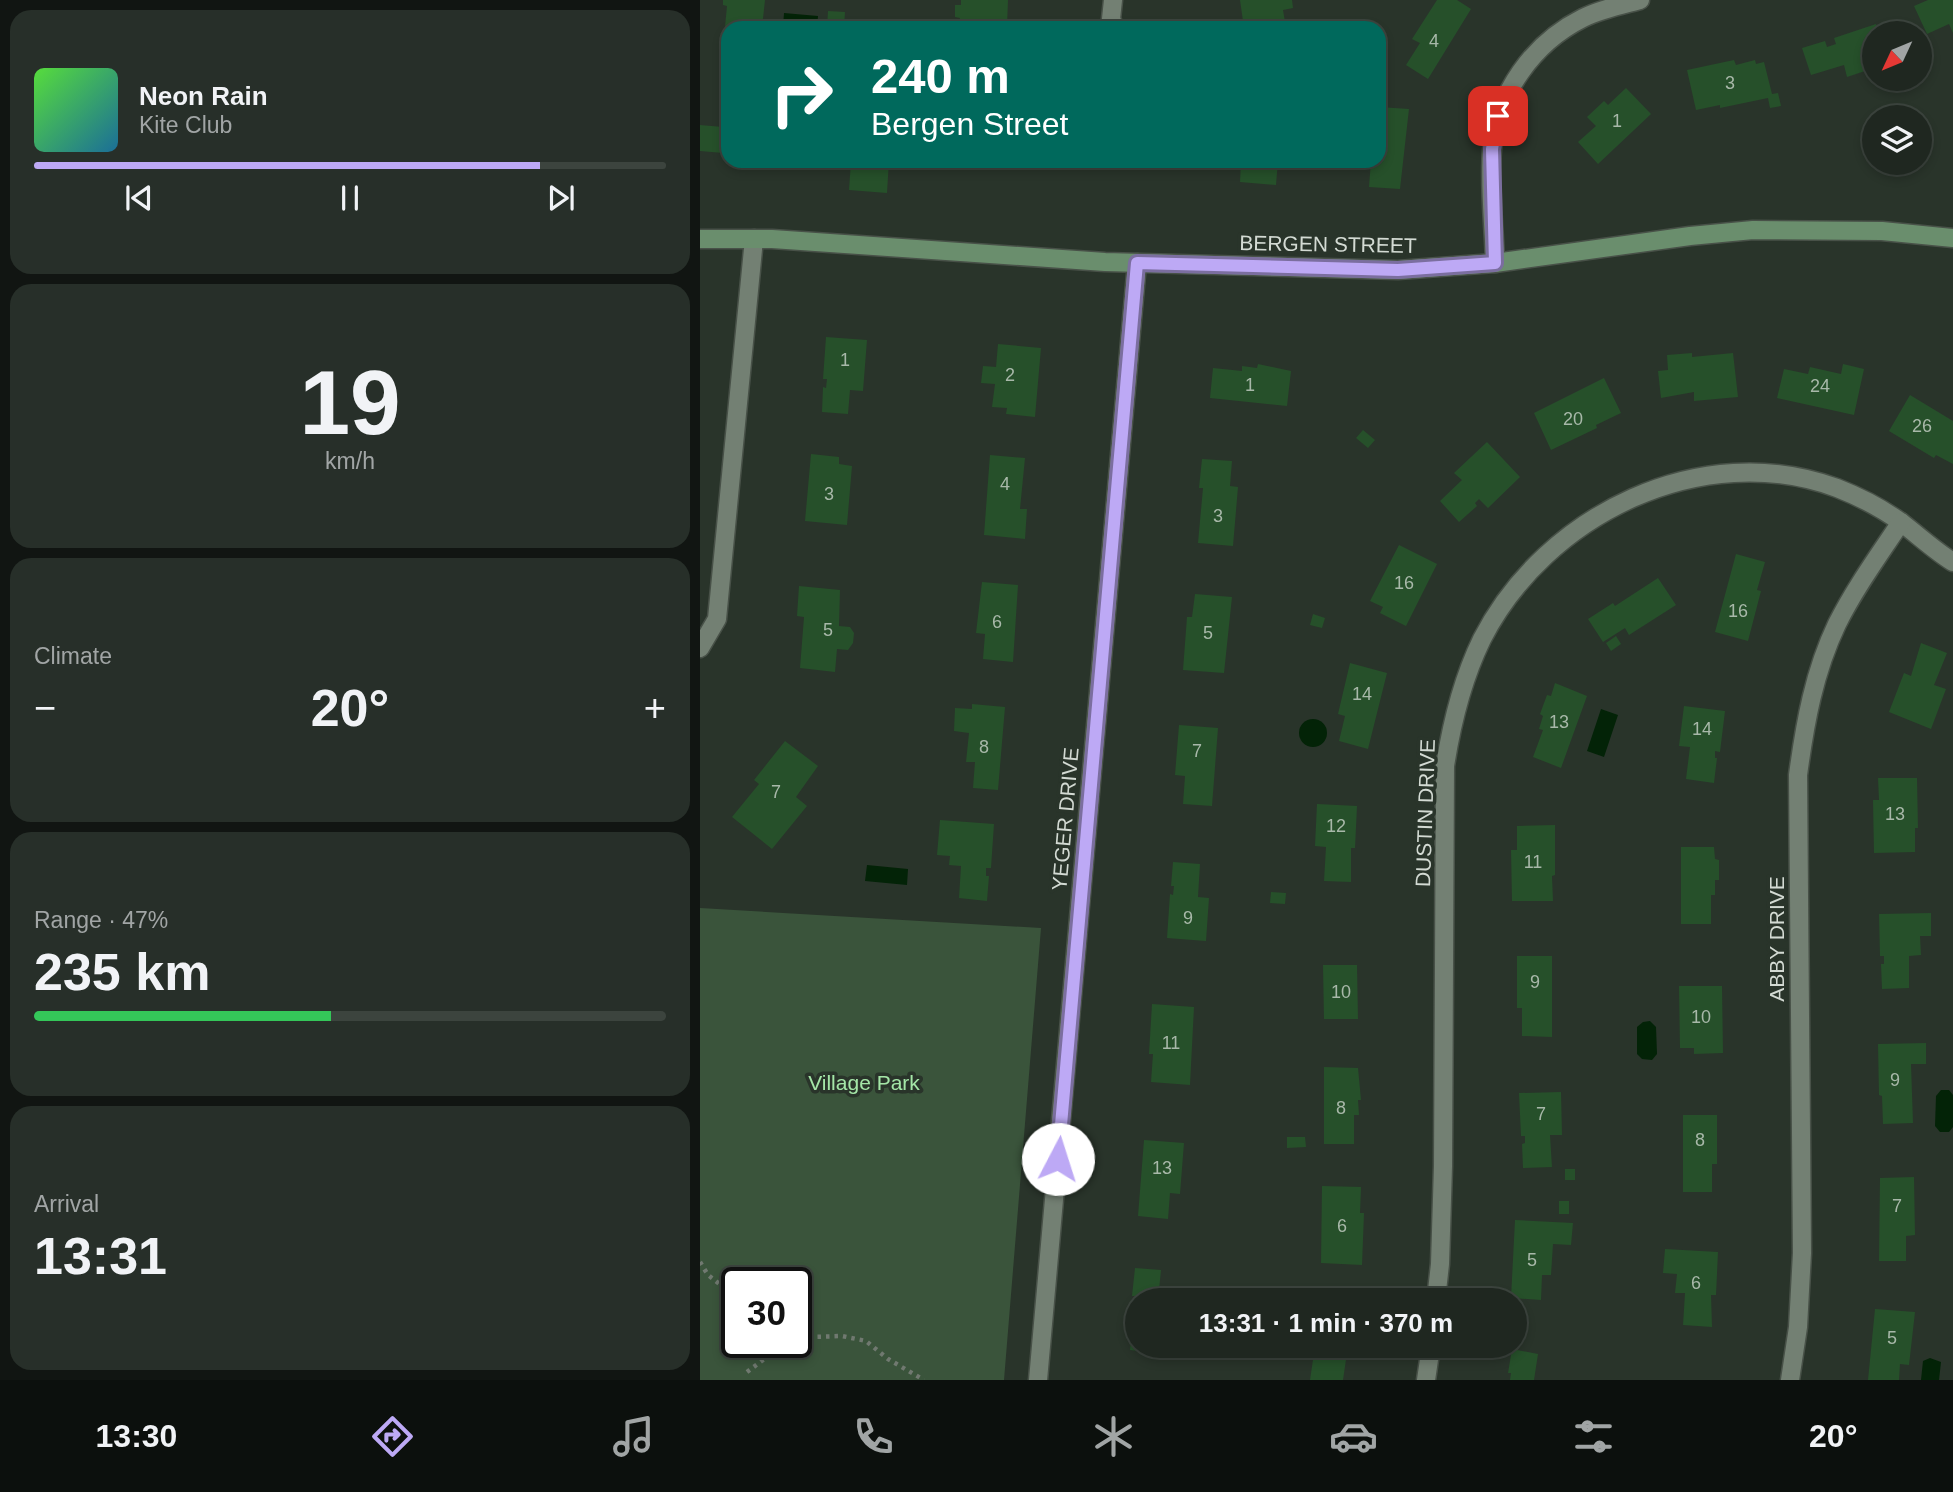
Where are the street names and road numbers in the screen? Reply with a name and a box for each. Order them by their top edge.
street label: BERGEN STREET [1239,231,1417,257]
street label: DUSTIN DRIVE [1411,739,1439,887]
street label: YEGER DRIVE [1047,746,1083,892]
street label: ABBY DRIVE [1765,876,1788,1002]

